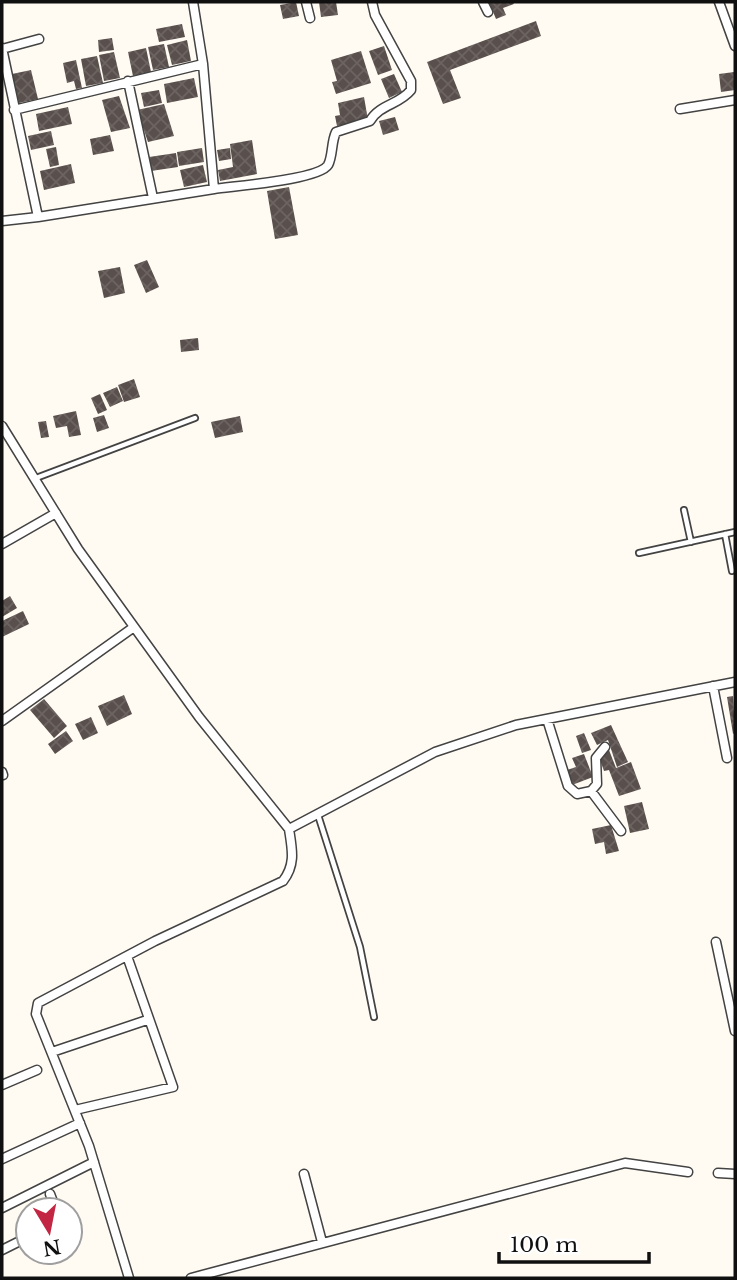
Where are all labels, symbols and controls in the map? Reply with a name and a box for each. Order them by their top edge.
north arrow [14,1196,84,1266]
scale bar [499,1220,650,1264]
text: 100 m [510,1232,578,1258]
text: N [41,1234,63,1260]

